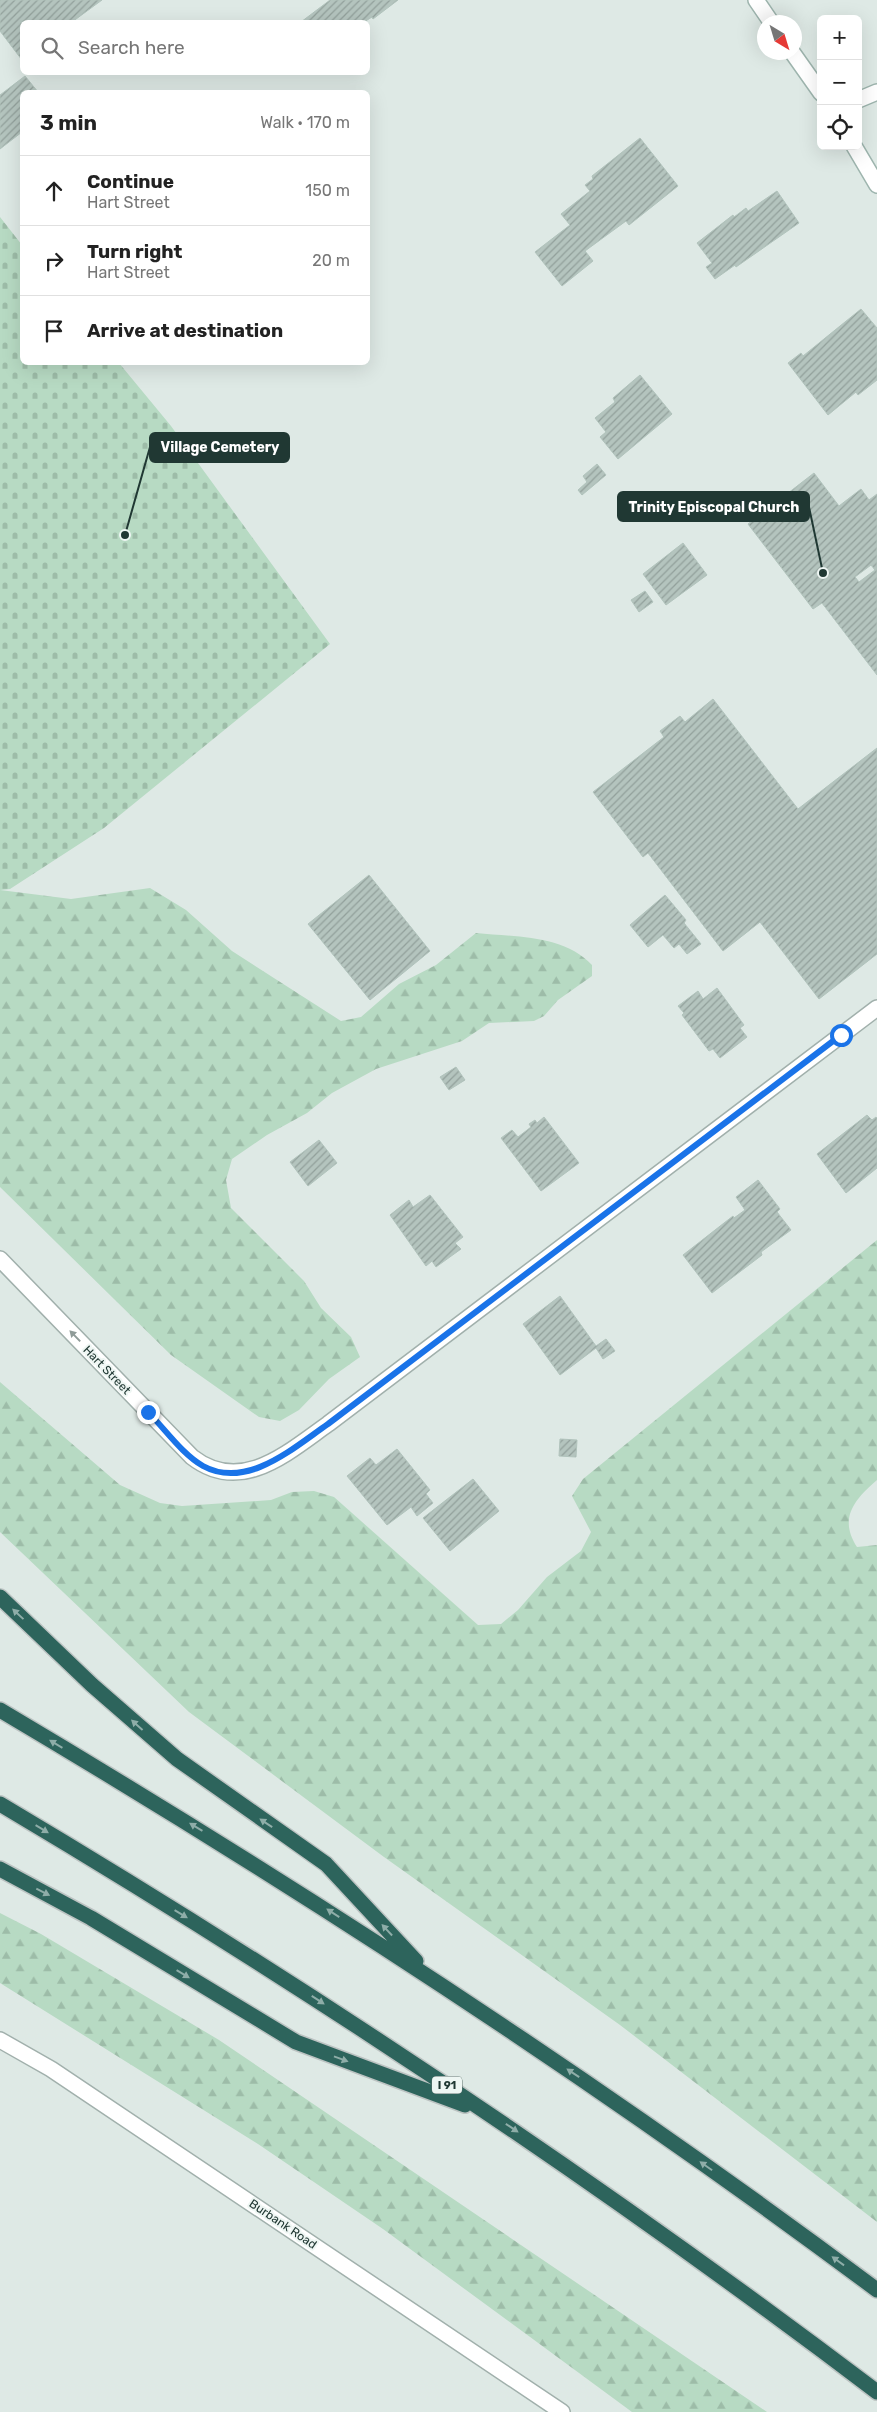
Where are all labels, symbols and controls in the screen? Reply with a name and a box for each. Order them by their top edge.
north arrow [757,15,802,60]
map controls [817,15,862,150]
button: + [817,15,862,60]
search box [20,20,370,75]
icon: search [38,34,66,62]
text: Search here [78,36,185,59]
button: − [817,60,862,105]
button: locate [817,105,862,150]
text: 3 min [40,110,97,135]
text: Walk · 170 m [260,113,350,132]
text: Continue [87,170,174,193]
icon: ahead [40,177,68,205]
text: 150 m [305,181,350,200]
text: Hart Street [87,193,170,212]
text: Turn right [87,240,182,263]
icon: right [40,247,68,275]
text: 20 m [312,251,350,270]
text: Hart Street [87,263,170,282]
icon: arrive [40,317,68,345]
text: Arrive at destination [87,319,283,342]
callout: Village Cemetery [150,433,289,462]
text: Village Cemetery [161,439,280,456]
callout: Trinity Episcopal Church [618,492,809,521]
text: Trinity Episcopal Church [629,499,799,516]
route start [830,1024,853,1047]
one-way arrow [69,1330,81,1342]
street label: Hart Street [80,1343,134,1397]
route end [137,1401,160,1424]
one-way arrow [12,1608,24,1620]
one-way arrow [131,1719,143,1731]
one-way arrow [50,1739,63,1748]
one-way arrow [260,1818,273,1828]
one-way arrow [189,1822,202,1831]
one-way arrow [35,1824,48,1834]
one-way arrow [36,1888,51,1896]
one-way arrow [174,1909,187,1918]
one-way arrow [326,1909,340,1918]
one-way arrow [381,1924,393,1936]
one-way arrow [177,1970,190,1979]
one-way arrow [312,1995,325,2004]
one-way arrow [334,2056,349,2063]
one-way arrow [566,2068,579,2078]
road number: I 91 [432,2076,462,2094]
one-way arrow [505,2124,519,2133]
one-way arrow [699,2161,713,2171]
street label: Burbank Road [247,2196,319,2252]
one-way arrow [831,2256,845,2266]

